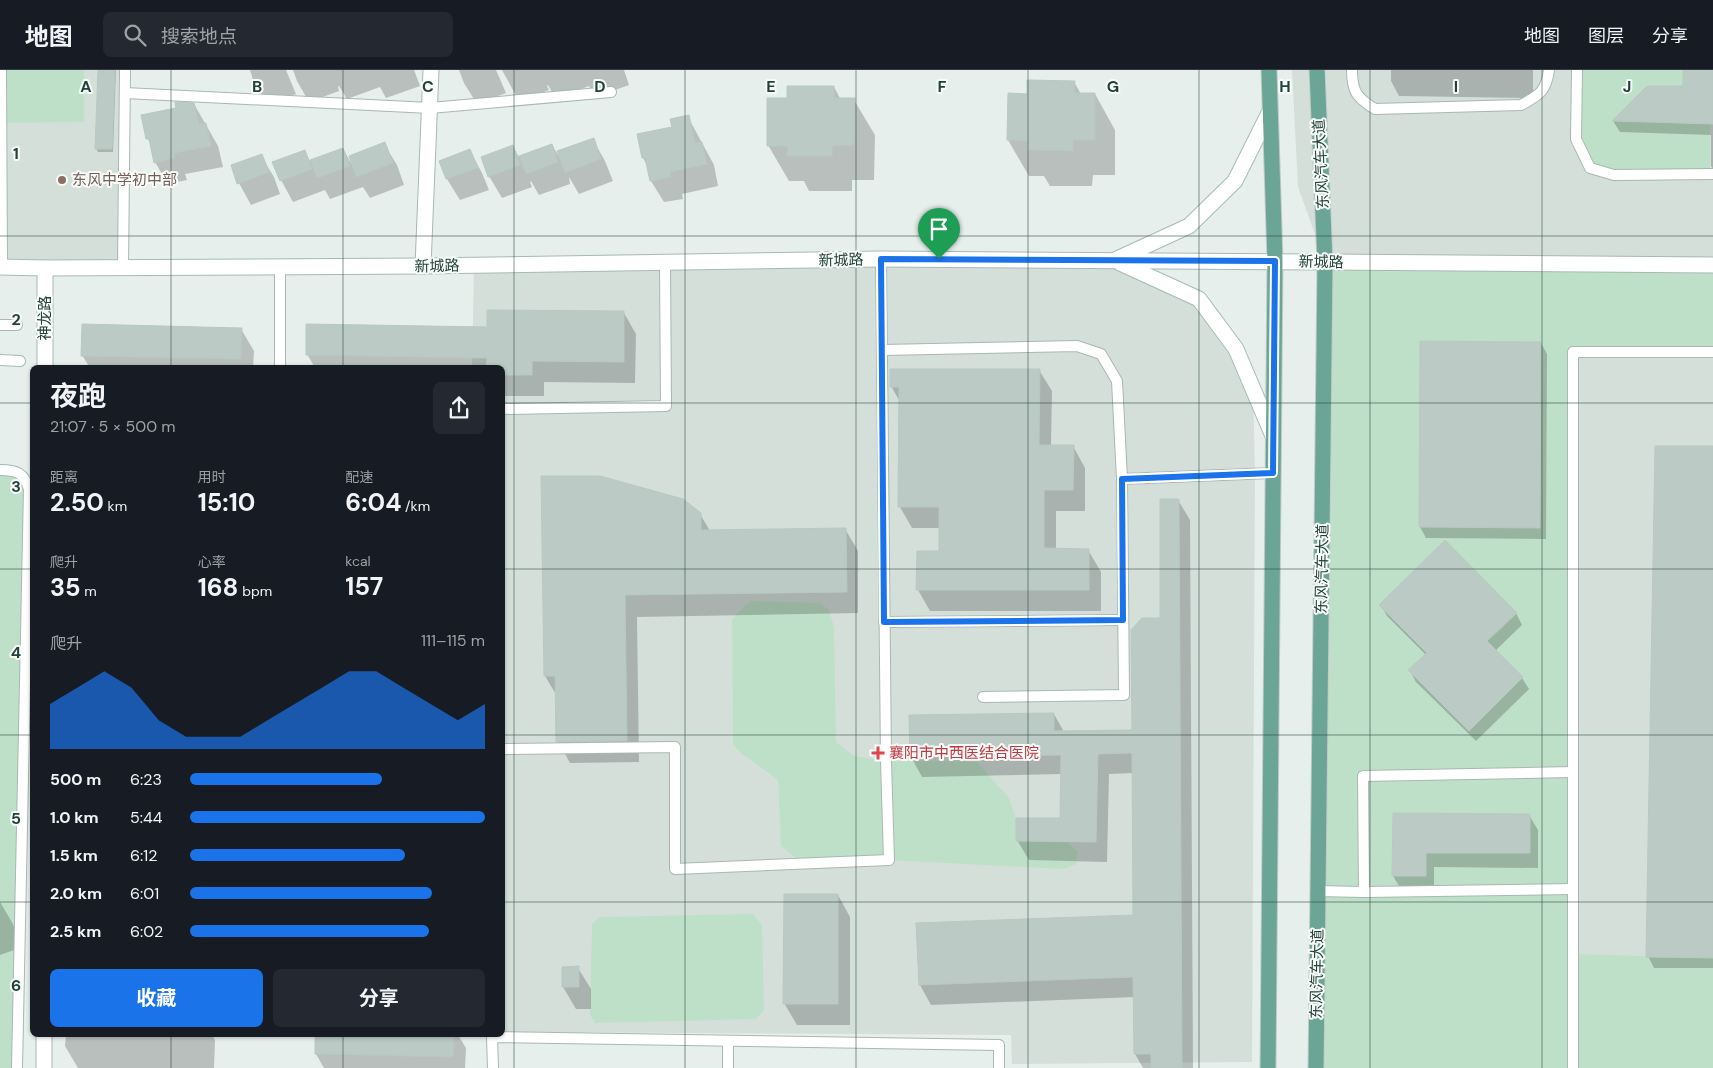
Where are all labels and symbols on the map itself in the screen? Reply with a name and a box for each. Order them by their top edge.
text: A [80,76,92,97]
text: B [252,76,262,97]
text: C [422,76,434,97]
text: D [594,76,606,97]
text: E [766,76,776,97]
text: F [938,76,947,97]
text: G [1107,76,1119,97]
text: H [1279,76,1291,97]
text: I [1454,76,1458,97]
text: J [1623,76,1631,97]
street label: 东风汽车大道 [1309,119,1333,209]
text: 1 [13,143,19,164]
place label: 东风中学初中部 [72,170,177,190]
marker: 东风中学初中部 [56,174,68,186]
pin [918,208,960,259]
street label: 新城路 [818,250,864,270]
street label: 新城路 [1298,252,1344,272]
street label: 新城路 [414,256,460,276]
street label: 神龙路 [35,295,55,341]
text: 2 [11,309,21,330]
text: 3 [11,476,21,497]
street label: 东风汽车大道 [1311,524,1333,614]
text: 4 [11,642,21,663]
place label: 襄阳市中西医结合医院 [889,743,1039,763]
marker: 襄阳市中西医结合医院 [871,746,885,760]
text: 5 [11,808,21,829]
street label: 东风汽车大道 [1306,929,1328,1019]
text: 6 [11,975,21,996]

